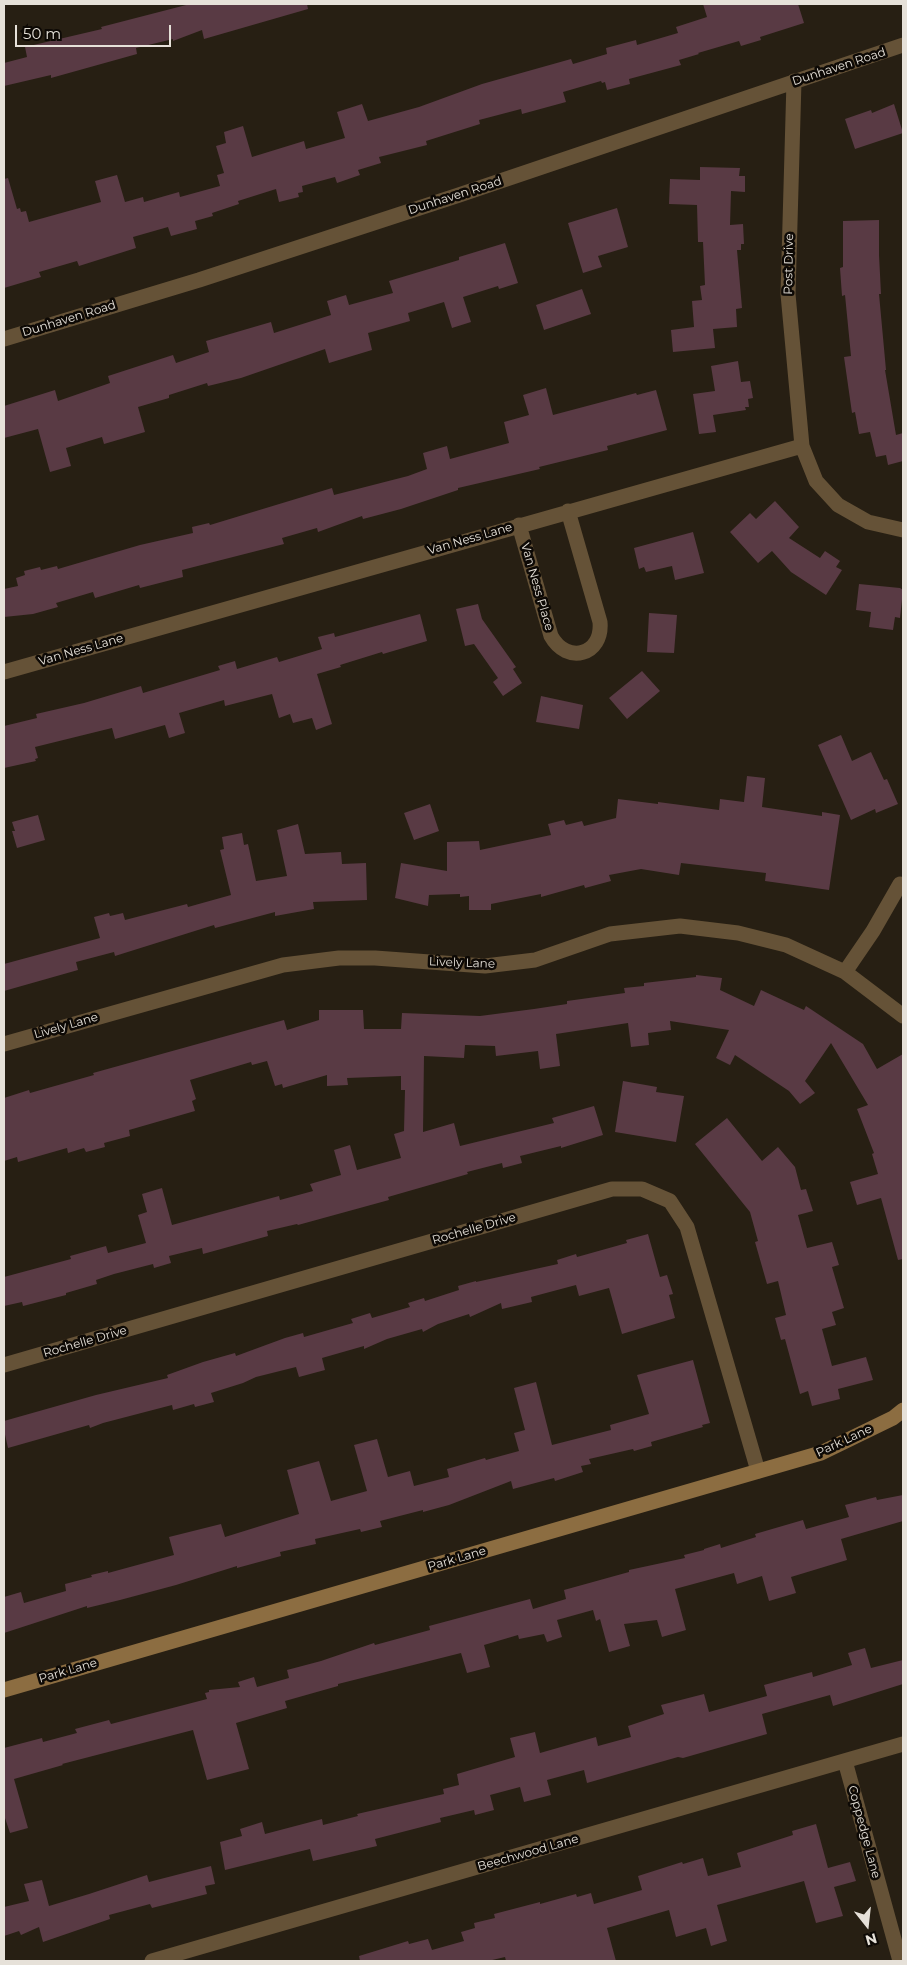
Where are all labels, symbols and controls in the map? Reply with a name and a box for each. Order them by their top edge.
scale bar [18,15,174,47]
text: 50 m [23,24,61,43]
street label: Dunhaven Road [790,45,888,89]
street label: Dunhaven Road [406,174,504,218]
street label: Post Drive [781,233,797,295]
street label: Dunhaven Road [20,298,118,340]
street label: Van Ness Lane [426,520,514,558]
street label: Van Ness Place [518,541,556,633]
street label: Van Ness Lane [37,631,125,669]
street label: Lively Lane [429,955,495,971]
street label: Lively Lane [32,1010,100,1042]
street label: Rochelle Drive [430,1210,518,1248]
street label: Rochelle Drive [41,1323,129,1361]
street label: Park Lane [814,1422,874,1460]
street label: Park Lane [426,1544,488,1574]
street label: Park Lane [37,1656,99,1686]
street label: Coppedge Lane [845,1784,883,1880]
street label: Beechwood Lane [476,1832,580,1874]
north arrow [842,1900,892,1950]
text: N [863,1929,879,1950]

